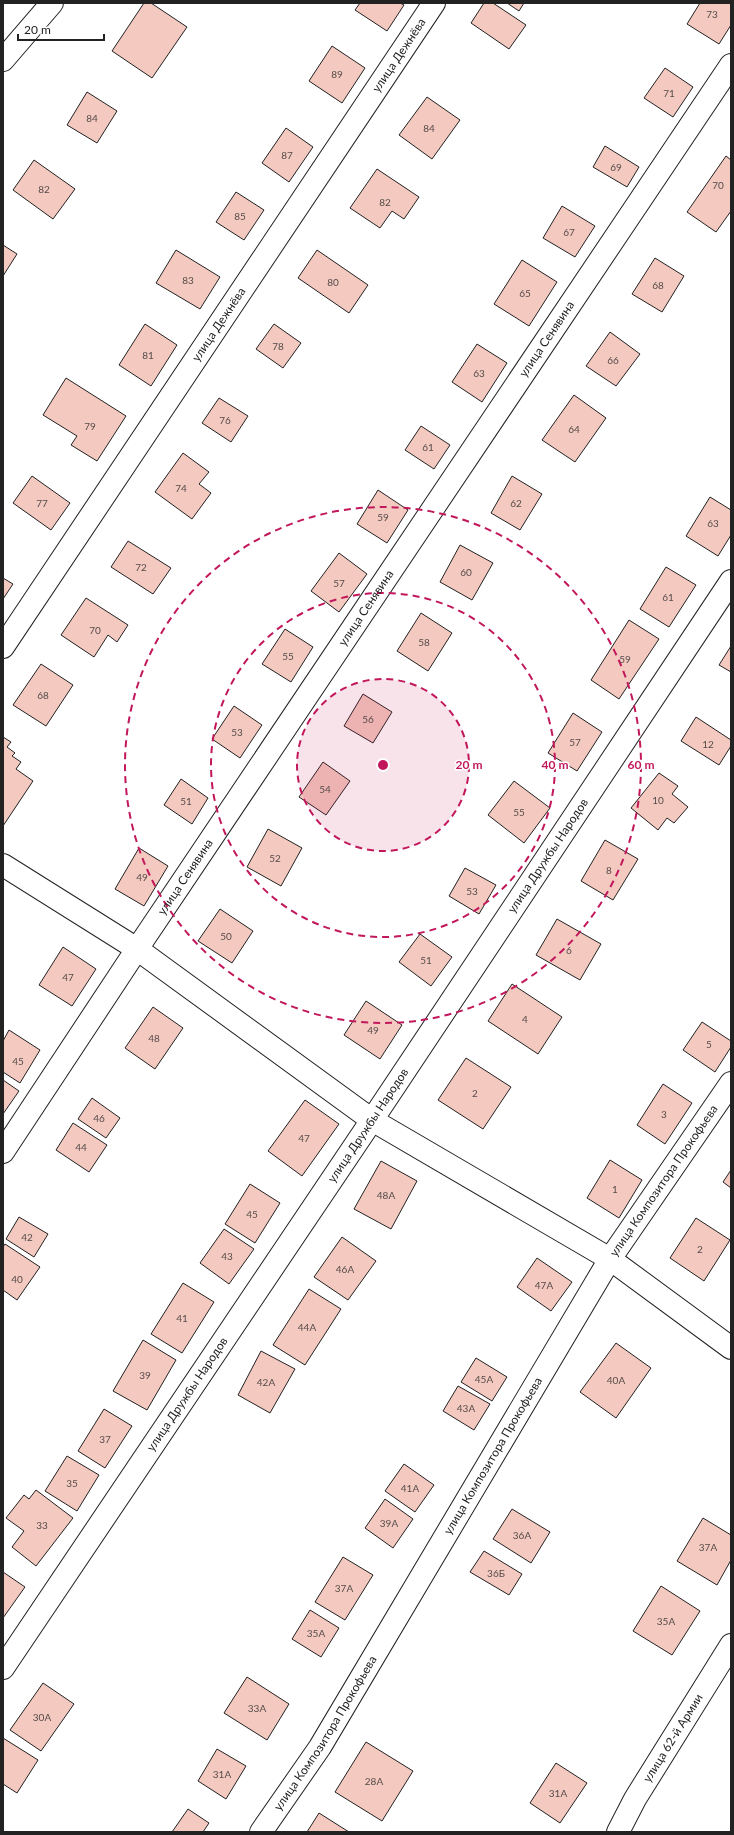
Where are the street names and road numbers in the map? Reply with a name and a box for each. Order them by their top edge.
street label: улица Дежнёва [369,15,429,95]
street label: улица Дежнёва [188,284,248,364]
street label: улица Сенявина [515,298,577,380]
street label: улица Сенявина [335,567,397,649]
street label: улица Дружбы Народов [504,795,591,916]
street label: улица Сенявина [154,836,216,918]
street label: улица Дружбы Народов [324,1065,411,1185]
street label: улица Композитора Прокофьева [606,1102,721,1259]
street label: улица Дружбы Народов [143,1334,231,1454]
street label: улица Композитора Прокофьева [440,1374,545,1537]
street label: улица Композитора Прокофьева [270,1653,380,1813]
street label: улица 62-й Армии [639,1691,706,1785]

